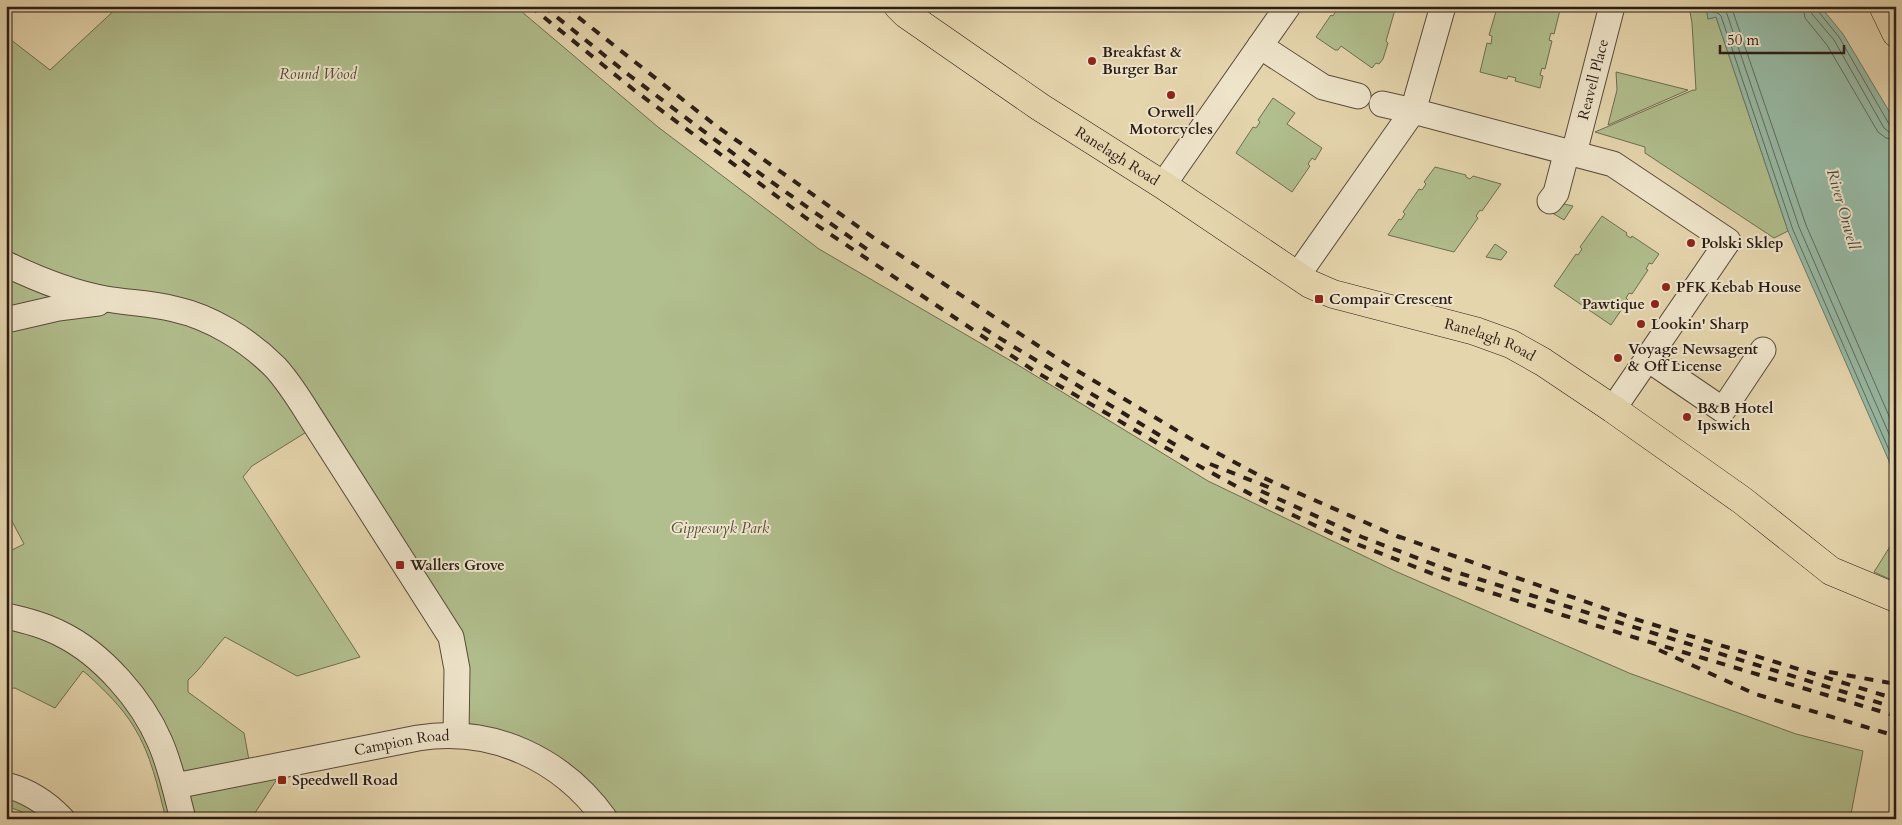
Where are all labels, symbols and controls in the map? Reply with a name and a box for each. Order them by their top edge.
scale bar [1720,22,1843,54]
text: 50 m [1727,30,1759,50]
street label: Reavell Place [1573,37,1613,122]
place label: Breakfast & Burger Bar [1102,42,1182,79]
marker: Breakfast & Burger Bar [1086,55,1098,67]
park label: Round Wood [279,64,357,84]
marker: Orwell Motorcycles [1165,89,1177,101]
place label: Orwell Motorcycles [1129,102,1213,139]
street label: Ranelagh Road [1071,122,1163,190]
water label: River Orwell [1821,166,1865,253]
place label: Polski Sklep [1701,233,1784,253]
marker: Polski Sklep [1685,237,1697,249]
place label: PFK Kebab House [1676,277,1802,297]
marker: PFK Kebab House [1660,281,1672,293]
place label: Compair Crescent [1329,289,1453,309]
marker: Compair Crescent [1313,293,1325,305]
place label: Pawtique [1582,294,1645,314]
marker: Pawtique [1649,298,1661,310]
street label: Ranelagh Road [1442,313,1539,366]
place label: Lookin' Sharp [1651,314,1749,334]
marker: Lookin' Sharp [1635,318,1647,330]
place label: Voyage Newsagent & Off License [1628,339,1758,376]
marker: Voyage Newsagent & Off License [1612,352,1624,364]
place label: B&B Hotel Ipswich [1697,398,1774,435]
marker: B&B Hotel Ipswich [1681,411,1693,423]
park label: Gippeswyk Park [671,518,770,538]
place label: Wallers Grove [409,555,505,575]
marker: Wallers Grove [394,559,406,571]
street label: Campion Road [352,726,450,760]
place label: Speedwell Road [292,770,399,790]
marker: Speedwell Road [276,774,288,786]

